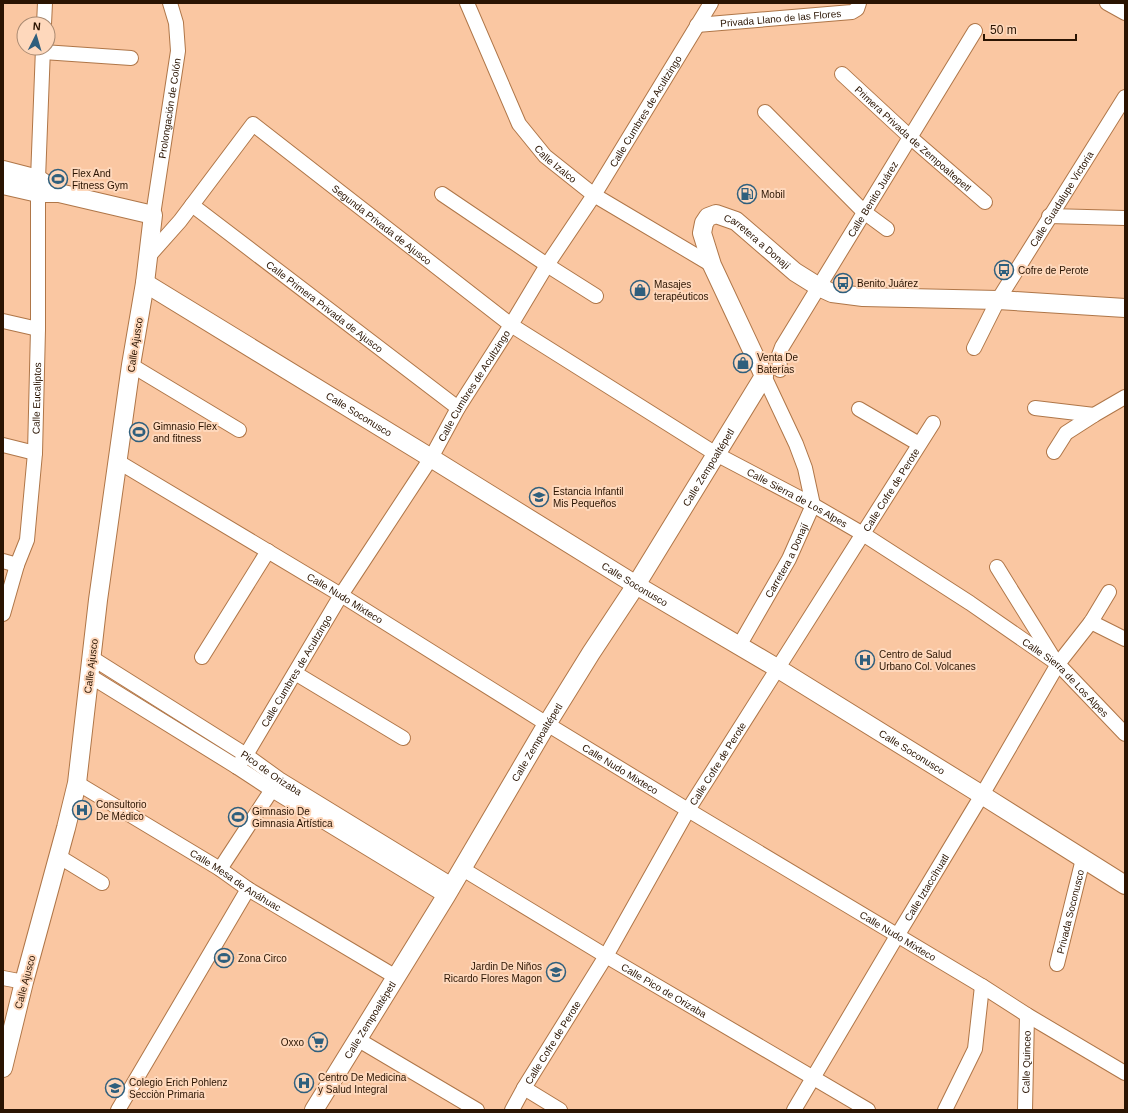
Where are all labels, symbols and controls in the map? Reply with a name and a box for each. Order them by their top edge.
street label: Privada Llano de las Flores [720,7,842,29]
north arrow [16,16,56,56]
scale bar [984,16,1076,42]
text: N [32,20,41,32]
text: 50 m [990,23,1017,37]
street label: Calle Cumbres de Acultzingo [607,53,684,169]
street label: Prolongación de Colón [156,57,182,159]
street label: Primera Privada de Zempoaltepetl [853,84,973,193]
street label: Calle Izalco [533,143,579,185]
street label: Calle Guadalupe Victoria [1027,149,1096,249]
street label: Calle Benito Juárez [845,159,900,239]
sports icon: Flex And Fitness Gym [47,168,69,190]
place label: Flex And Fitness Gym [72,168,128,191]
street label: Segunda Privada de Ajusco [330,182,434,267]
fuel station icon: Mobil [736,183,758,205]
place label: Mobil [761,189,785,200]
street label: Carretera a Donají [722,212,793,271]
street label: Calle Primera Privada de Ajusco [264,258,386,354]
bus stop icon: Cofre de Perote [993,259,1015,281]
place label: Cofre de Perote [1018,265,1089,276]
bus stop icon: Benito Juárez [832,272,854,294]
place label: Benito Juárez [857,278,918,289]
shop icon: Masajes terapéuticos [629,279,651,301]
place label: Masajes terapéuticos [654,279,708,302]
street label: Calle Ajusco [125,317,145,373]
street label: Calle Cumbres de Acultzingo [436,328,512,443]
shop icon: Venta De Baterías [732,352,754,374]
place label: Venta De Baterías [757,352,799,375]
street label: Calle Eucaliptos [30,362,43,434]
street label: Calle Soconusco [324,390,394,439]
sports icon: Gimnasio Flex and fitness [128,421,150,443]
place label: Gimnasio Flex and fitness [153,421,217,444]
street label: Calle Zempoaltépetl [680,426,736,508]
street label: Calle Cofre de Perote [860,446,921,533]
street label: Calle Sierra de Los Alpes [745,466,849,529]
school or university icon: Estancia Infantil Mis Pequeños [528,486,550,508]
place label: Estancia Infantil Mis Pequeños [553,486,624,509]
street label: Carretera a Donají [763,521,810,599]
street label: Calle Soconusco [600,560,670,608]
street label: Calle Nudo Mixteco [305,571,385,626]
street label: Calle Cumbres de Acultzingo [258,612,334,729]
street label: Calle Sierra de Los Alpes [1020,636,1111,719]
street label: Calle Ajusco [82,638,100,694]
hospital icon: Centro de Salud Urbano Col. Volcanes [854,649,876,671]
place label: Centro de Salud Urbano Col. Volcanes [879,649,976,672]
street label: Calle Zempoaltépetl [509,701,564,783]
street label: Calle Cofre de Perote [687,719,748,807]
street label: Calle Soconusco [877,727,947,776]
street label: Calle Nudo Mixteco [580,741,661,796]
street label: Pico de Orizaba [239,748,304,797]
hospital icon: Consultorio De Médico [71,799,93,821]
place label: Consultorio De Médico [96,799,147,822]
sports icon: Gimnasio De Gimnasia Artística [227,806,249,828]
place label: Gimnasio De Gimnasia Artística [252,806,333,829]
street label: Calle Mesa de Anáhuac [188,847,283,913]
street label: Calle Iztaccíhuatl [902,852,951,923]
street label: Privada Soconusco [1054,868,1086,955]
street label: Calle Nudo Mixteco [858,909,938,963]
sports icon: Zona Circo [213,947,235,969]
place label: Zona Circo [238,953,287,964]
street label: Calle Ajusco [13,954,38,1010]
place label: Jardin De Niños Ricardo Flores Magon [444,961,542,984]
school or university icon: Jardin De Niños Ricardo Flores Magon [545,961,567,983]
street label: Calle Pico de Orizaba [620,961,709,1020]
street label: Calle Zempoaltépetl [342,979,398,1061]
street label: Calle Cofre de Perote [522,998,583,1086]
street label: Calle Quinceo [1020,1030,1032,1094]
supermarket icon: Oxxo [307,1031,329,1053]
place label: Oxxo [281,1037,304,1048]
hospital icon: Centro De Medicina y Salud Integral [293,1072,315,1094]
place label: Centro De Medicina y Salud Integral [318,1072,407,1095]
school or university icon: Colegio Erich Pohlenz Secciòn Primaria [104,1077,126,1099]
place label: Colegio Erich Pohlenz Secciòn Primaria [129,1077,227,1100]

